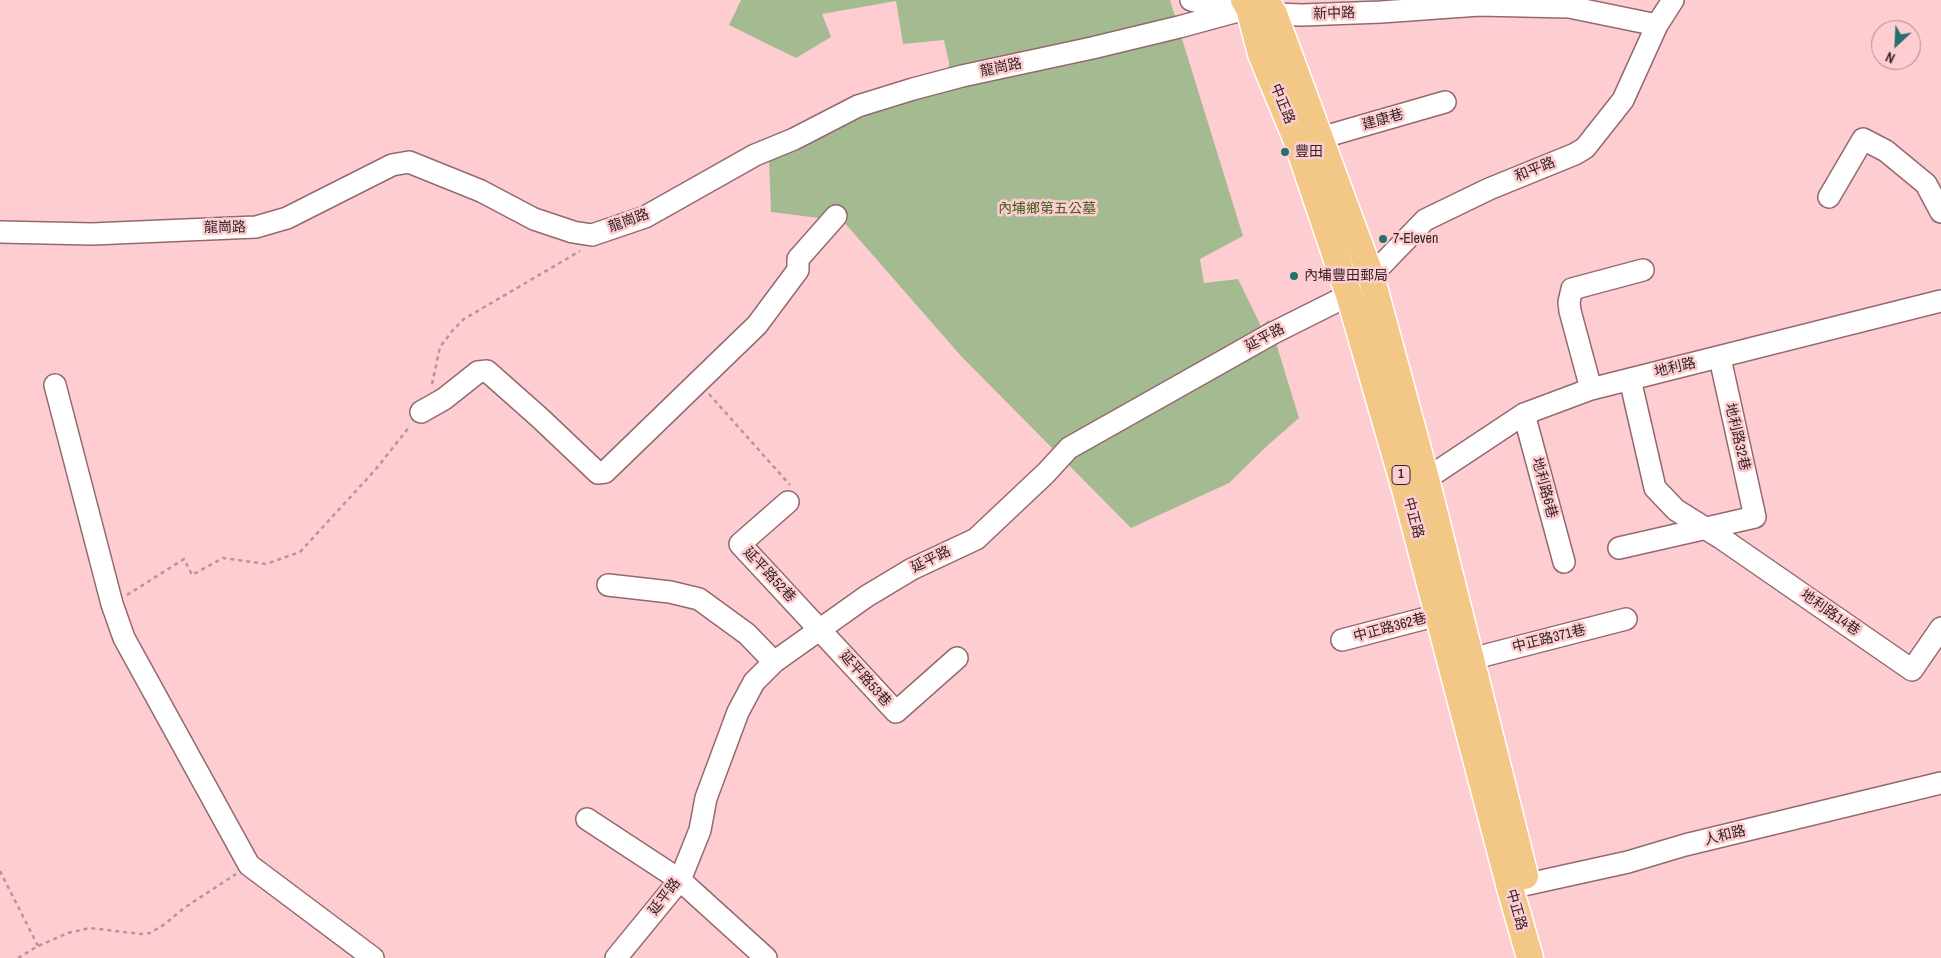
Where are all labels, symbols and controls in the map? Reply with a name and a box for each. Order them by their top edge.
street label: 新中路 [1313,5,1355,23]
north arrow [1871,20,1921,70]
text: N [1883,48,1898,68]
street label: 龍崗路 [979,55,1023,81]
street label: 中正路 [1266,81,1298,127]
street label: 建康巷 [1360,106,1406,134]
place label: 豐田 [1295,144,1323,160]
marker: 豐田 [1279,146,1291,158]
street label: 和平路 [1512,154,1558,186]
park label: 內埔鄉第五公墓 [998,201,1096,217]
street label: 龍崗路 [606,206,652,236]
street label: 龍崗路 [204,219,246,237]
place label: 7-Eleven [1393,231,1438,247]
marker: 7-Eleven [1377,233,1389,245]
place label: 內埔豐田郵局 [1304,268,1388,284]
marker: 內埔豐田郵局 [1288,270,1300,282]
street label: 延平路 [1243,321,1287,355]
street label: 地利路 [1653,355,1697,381]
street label: 地利路32巷 [1721,402,1753,472]
street label: 地利路6巷 [1528,456,1560,520]
road number: 1 [1392,466,1410,484]
street label: 中正路 [1399,496,1427,540]
street label: 延平路 [908,543,954,577]
street label: 延平路52巷 [739,544,799,606]
street label: 地利路14巷 [1797,586,1863,640]
street label: 中正路362巷 [1352,610,1428,646]
street label: 中正路371巷 [1511,622,1587,656]
street label: 延平路53巷 [836,648,894,710]
street label: 人和路 [1703,823,1747,849]
street label: 延平路 [646,875,684,919]
street label: 中正路 [1502,887,1530,933]

